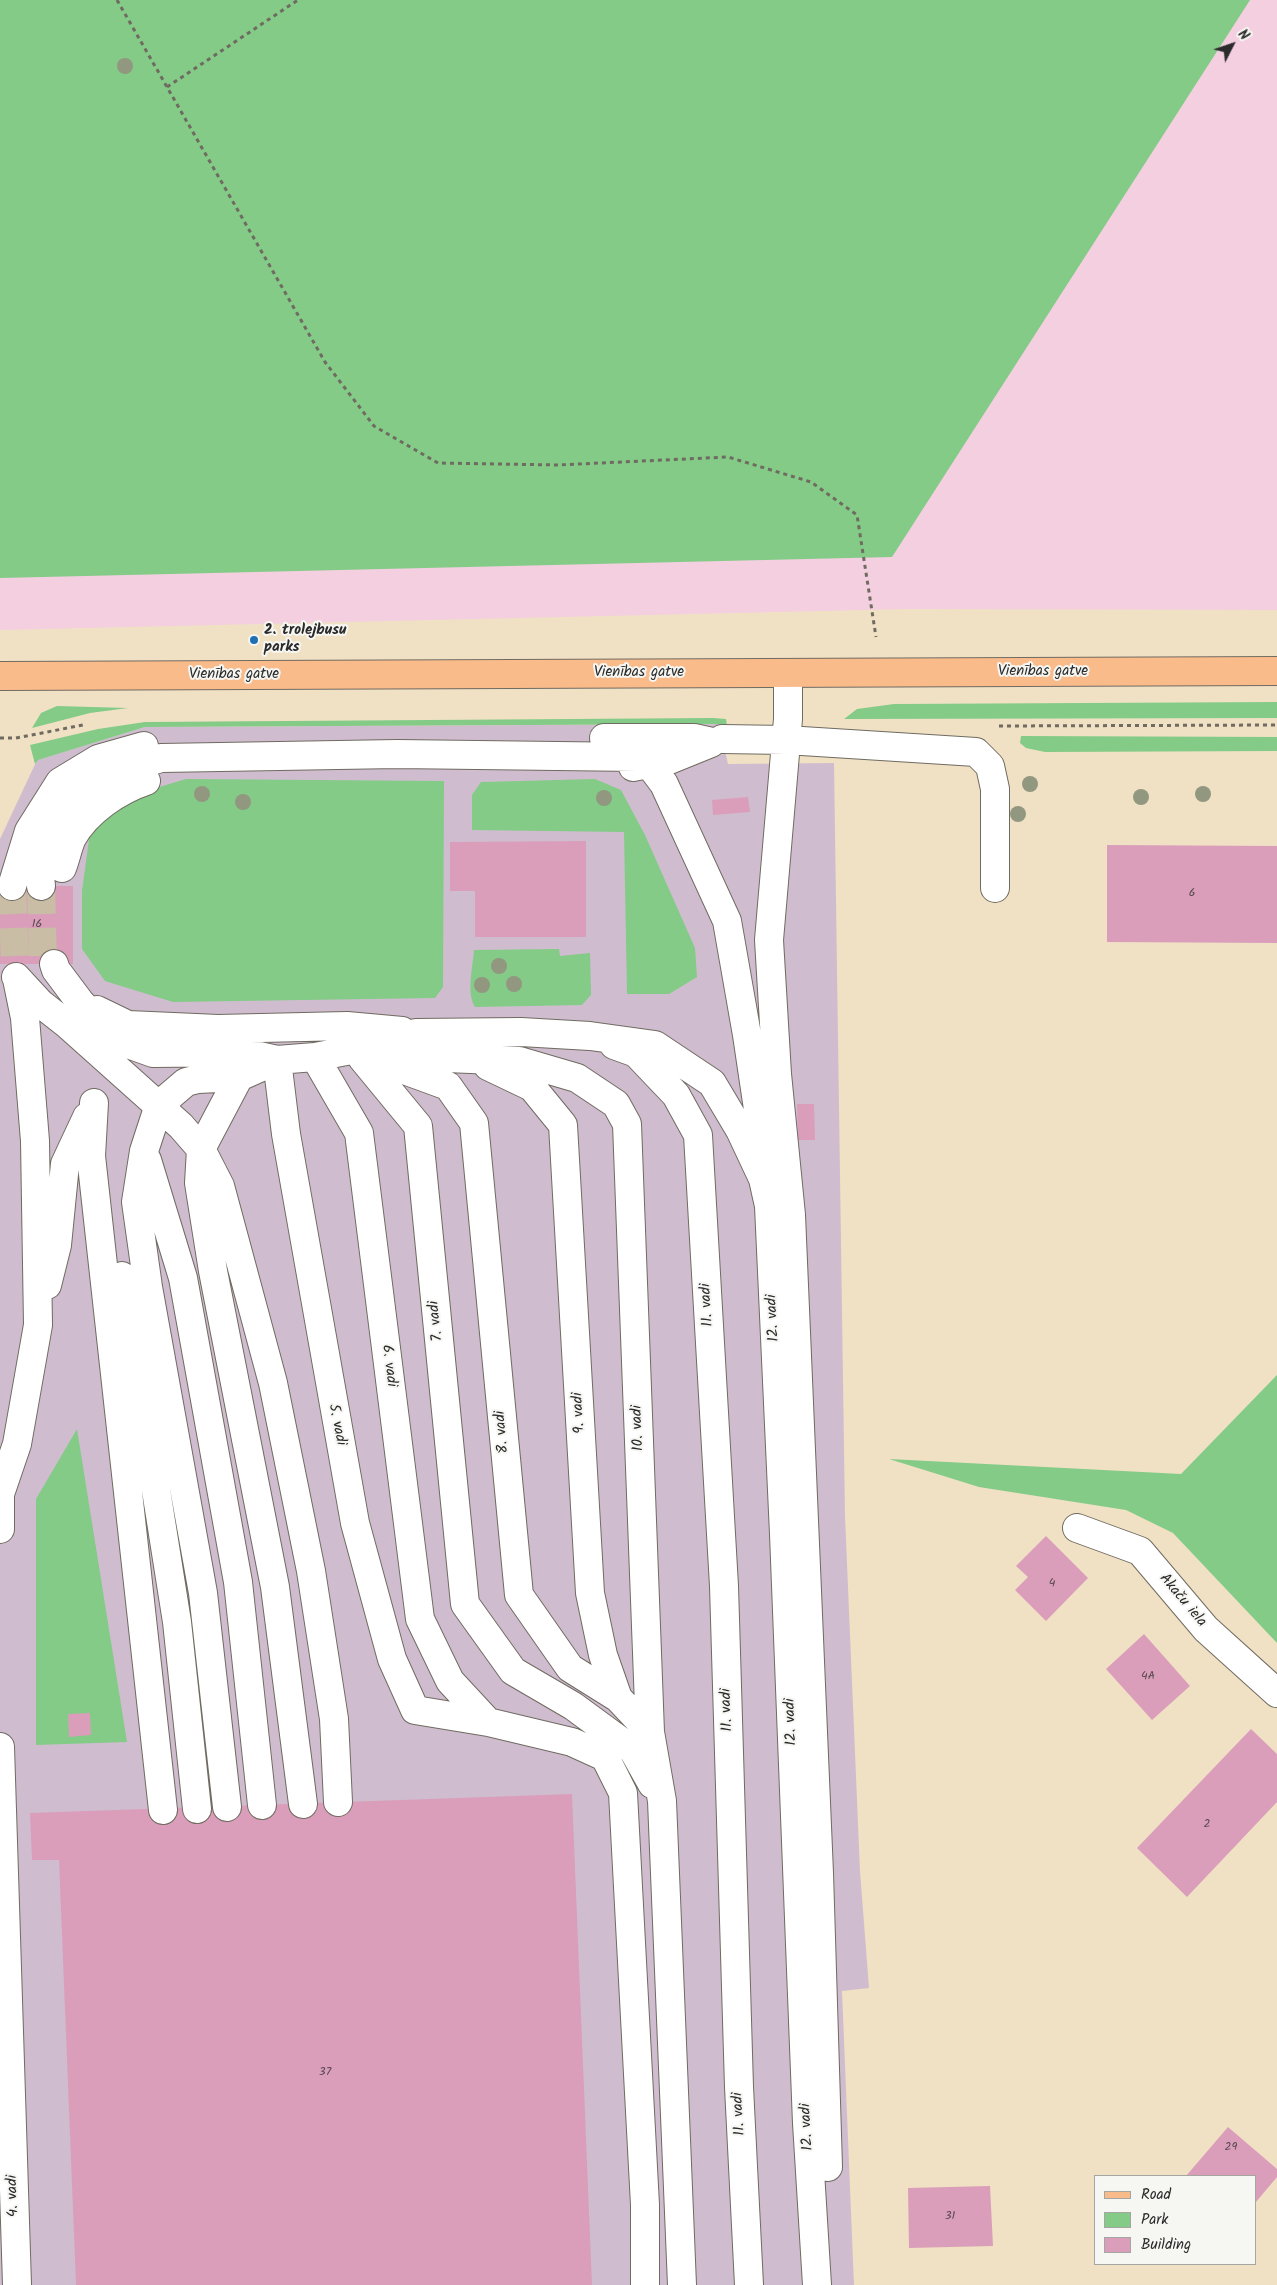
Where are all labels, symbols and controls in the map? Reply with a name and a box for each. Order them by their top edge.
north arrow [1207,20,1257,70]
text: N [1232,25,1255,46]
place label: 2. trolejbusu parks [264,622,346,657]
marker: 2. trolejbusu parks [248,634,260,646]
street label: Vienības gatve [998,663,1088,681]
street label: Vienības gatve [594,664,684,682]
street label: Vienības gatve [189,666,279,684]
house number: 6 [1189,887,1195,901]
house number: 16 [32,918,42,932]
street label: 11. vadi [698,1283,718,1327]
street label: 12. vadi [764,1294,784,1342]
street label: 7. vadi [426,1300,448,1342]
street label: 6. vadi [376,1344,400,1388]
street label: 9. vadi [570,1392,590,1434]
street label: 5. vadi [323,1403,349,1447]
street label: 10. vadi [629,1405,649,1451]
street label: 8. vadi [492,1410,514,1454]
street label: Akaču iela [1154,1571,1210,1631]
house number: 4 [1049,1577,1055,1591]
house number: 4A [1141,1670,1155,1684]
street label: 11. vadi [718,1688,738,1732]
street label: 12. vadi [782,1698,802,1746]
house number: 2 [1204,1818,1210,1832]
house number: 37 [319,2066,331,2080]
street label: 11. vadi [730,2092,750,2136]
street label: 12. vadi [798,2103,818,2151]
house number: 29 [1225,2141,1237,2155]
street label: 4. vadi [4,2175,24,2217]
legend [1094,2175,1257,2265]
text: Road [1141,2183,1171,2207]
text: Park [1141,2208,1168,2232]
house number: 31 [945,2210,955,2224]
text: Building [1141,2233,1191,2257]

